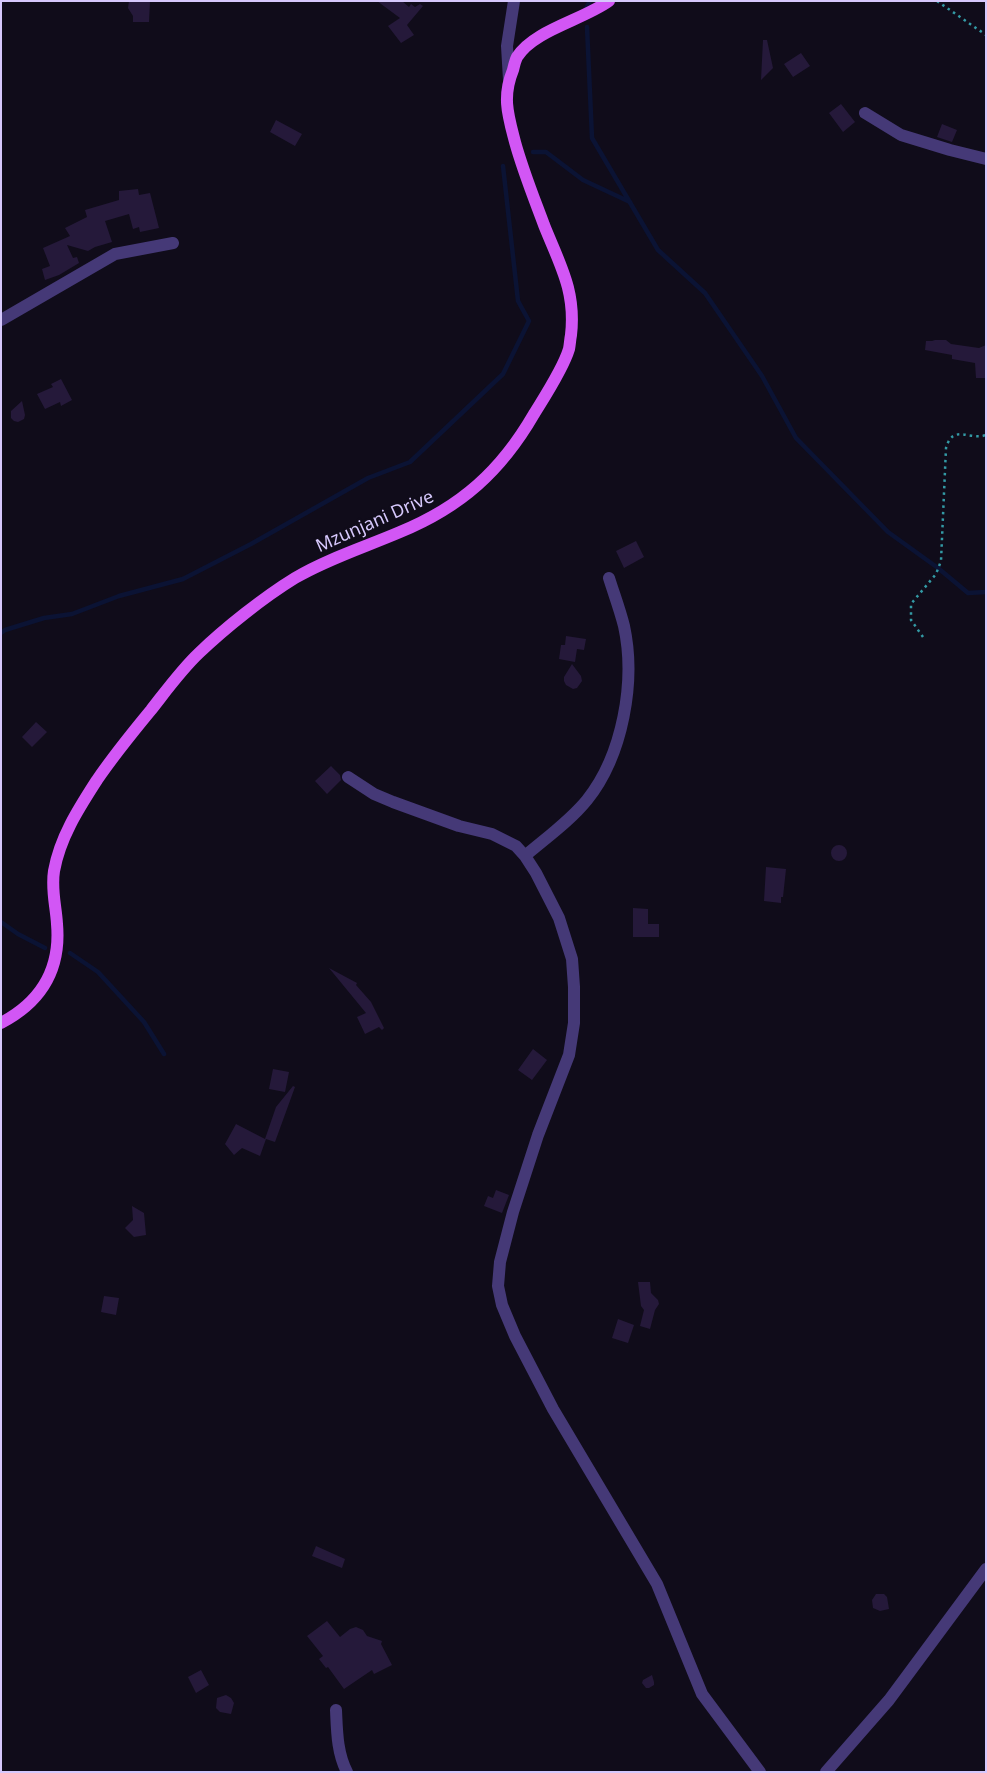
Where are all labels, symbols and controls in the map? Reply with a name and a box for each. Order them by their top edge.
street label: Mzunjani Drive [313,486,437,558]

